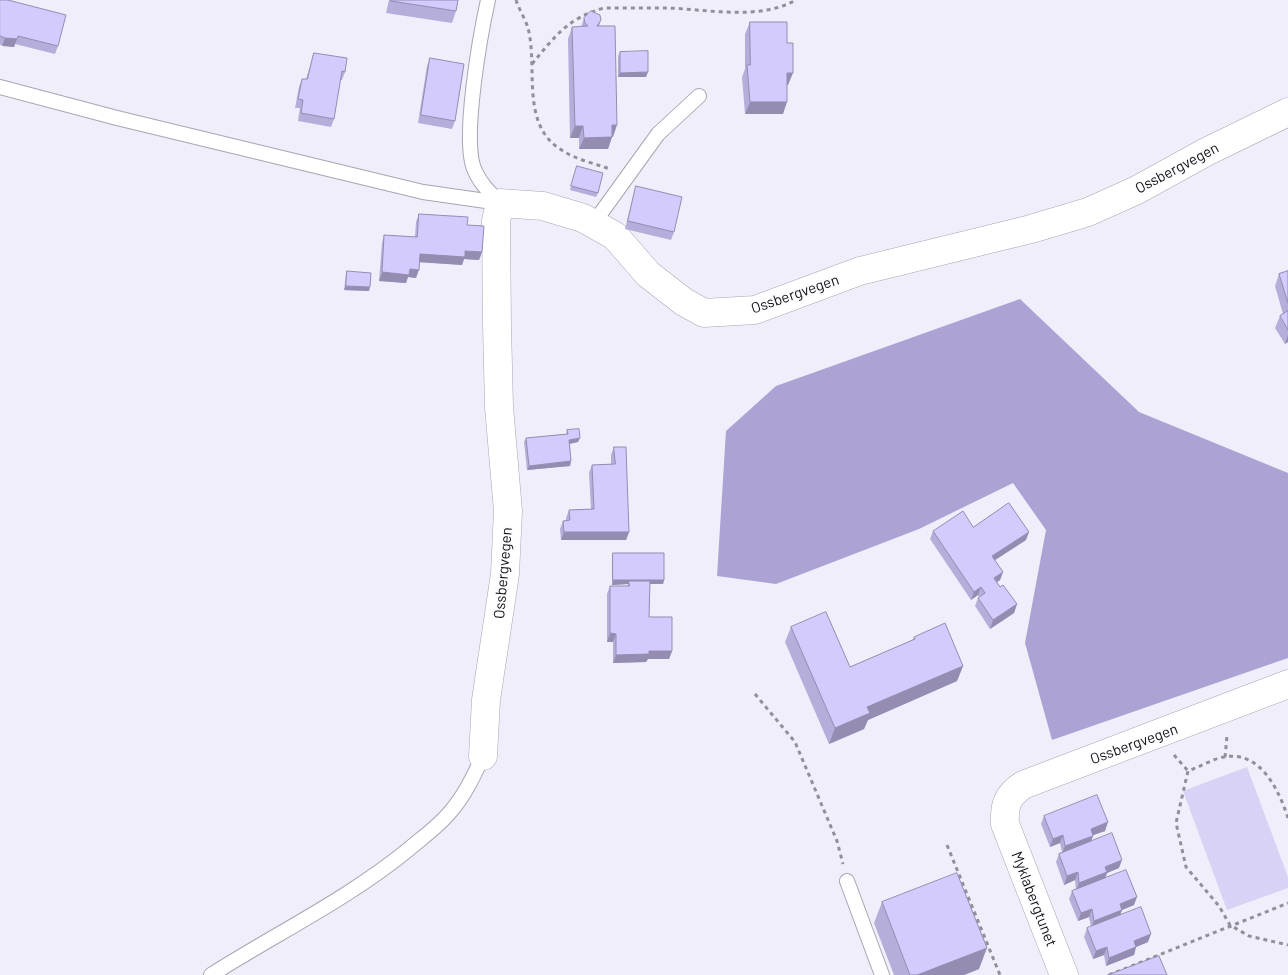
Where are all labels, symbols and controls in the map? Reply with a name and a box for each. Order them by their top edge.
street label: Ossbergvegen [1132,138,1222,198]
street label: Ossbergvegen [749,271,841,317]
street label: Ossbergvegen [490,526,516,620]
street label: Ossbergvegen [1088,720,1180,768]
street label: Myklabergtunet [1008,849,1060,949]

